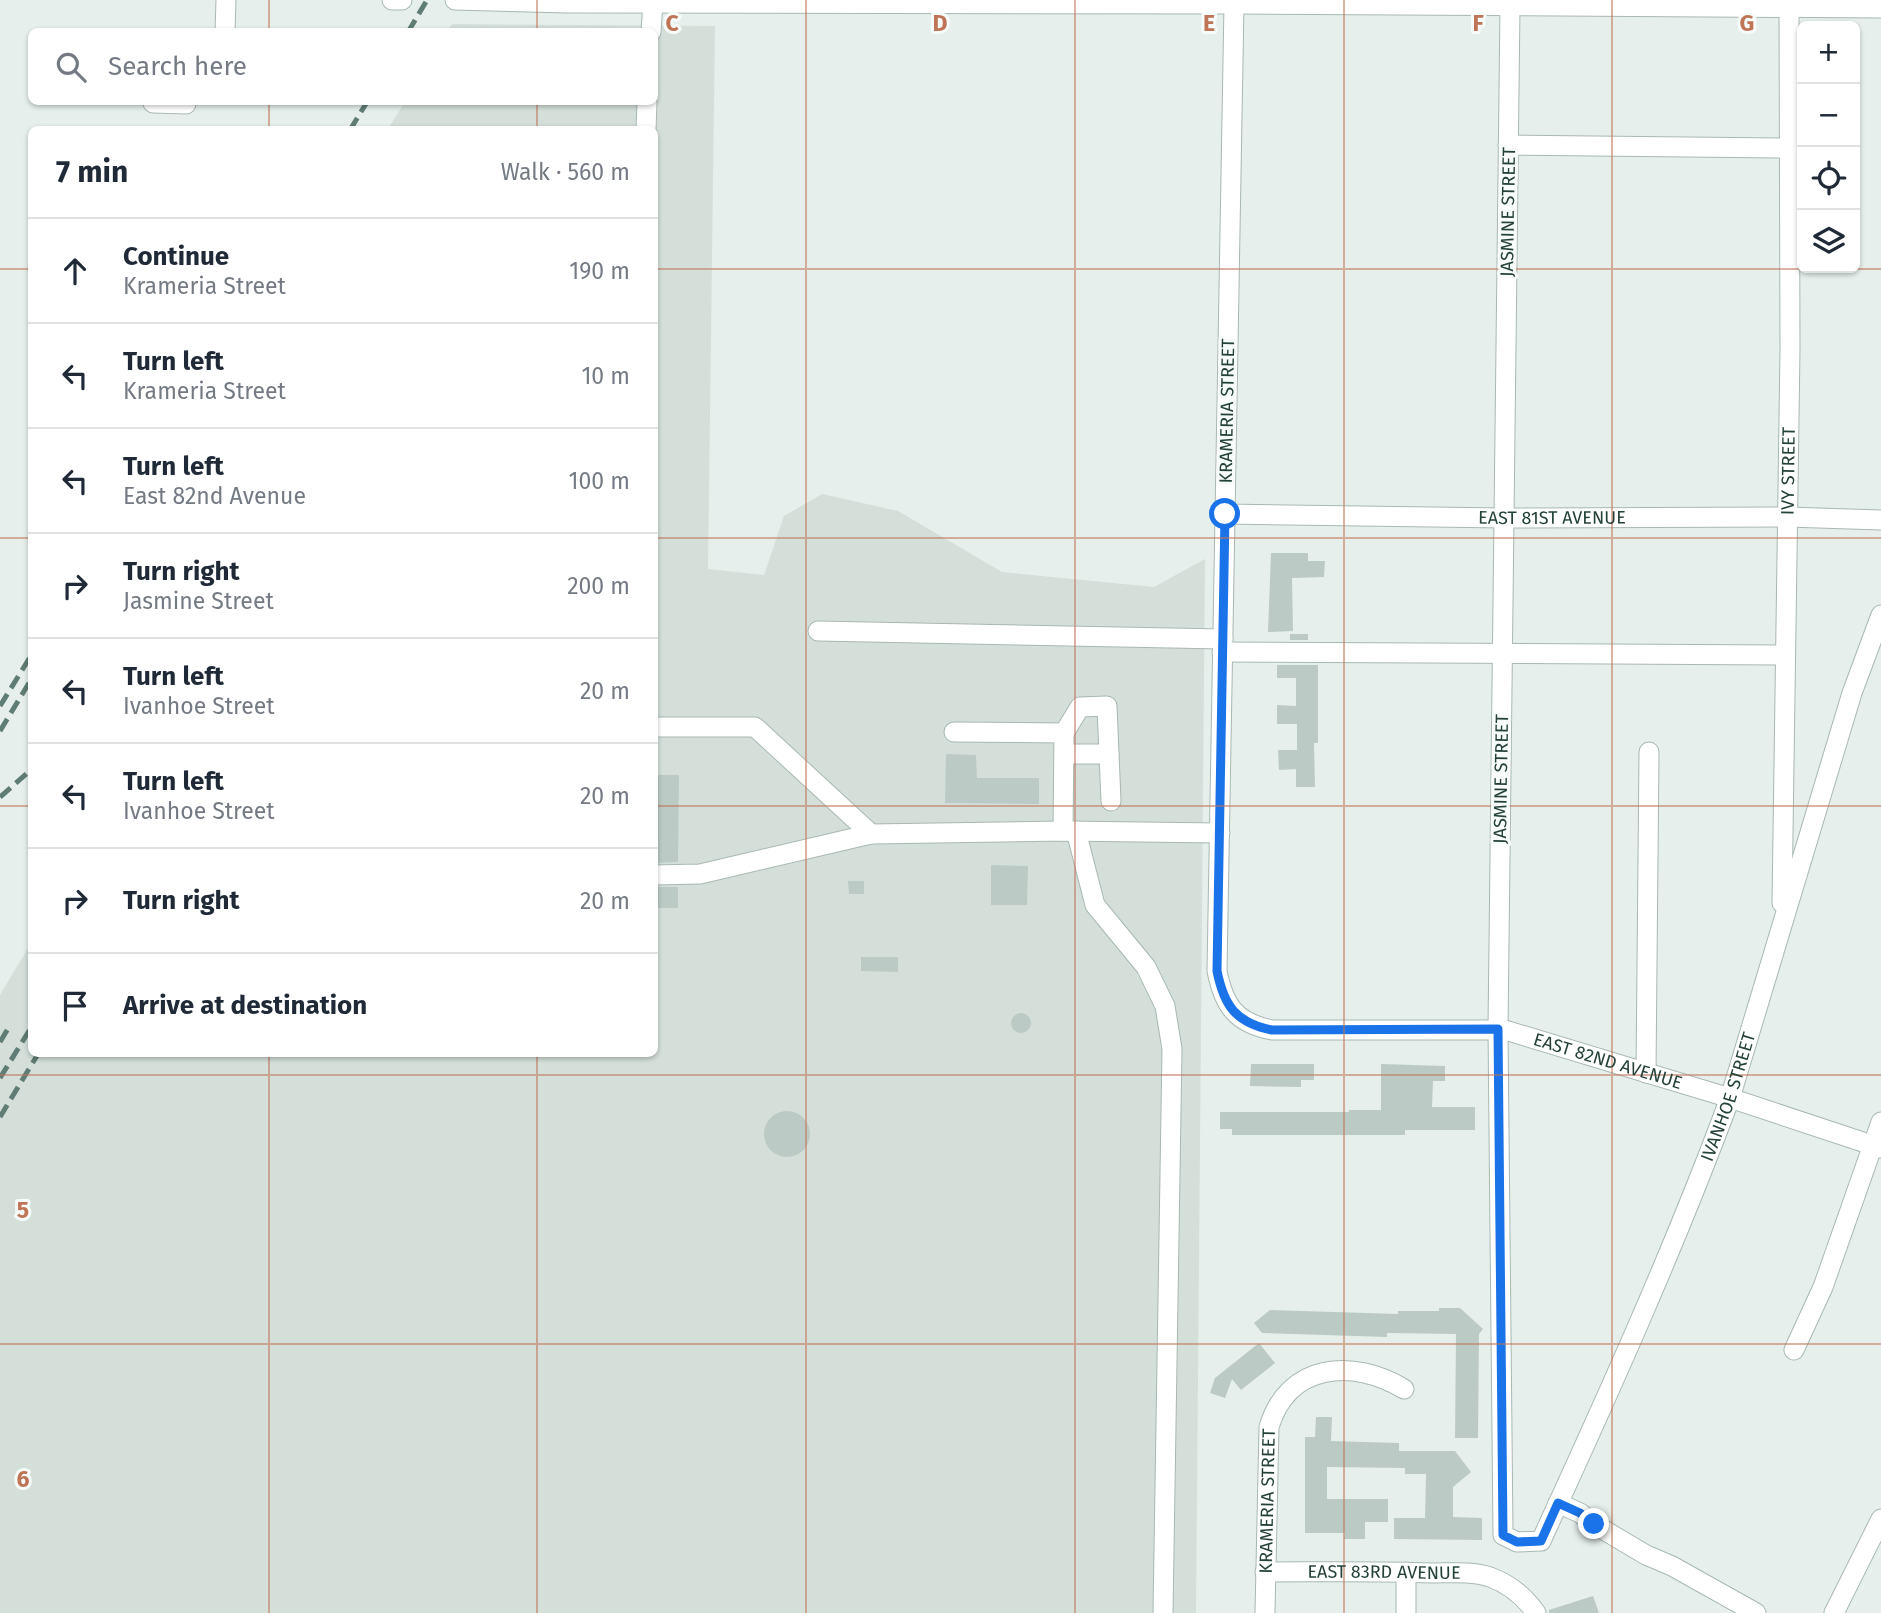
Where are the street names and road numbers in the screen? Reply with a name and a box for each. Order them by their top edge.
street label: JASMINE STREET [1496,146,1520,277]
street label: KRAMERIA STREET [1215,338,1239,484]
street label: IVY STREET [1777,426,1800,515]
street label: EAST 81ST AVENUE [1478,507,1626,529]
street label: JASMINE STREET [1489,713,1513,844]
street label: EAST 82ND AVENUE [1531,1028,1685,1094]
street label: IVANHOE STREET [1696,1029,1760,1165]
street label: KRAMERIA STREET [1255,1428,1280,1574]
street label: EAST 83RD AVENUE [1307,1561,1461,1584]

